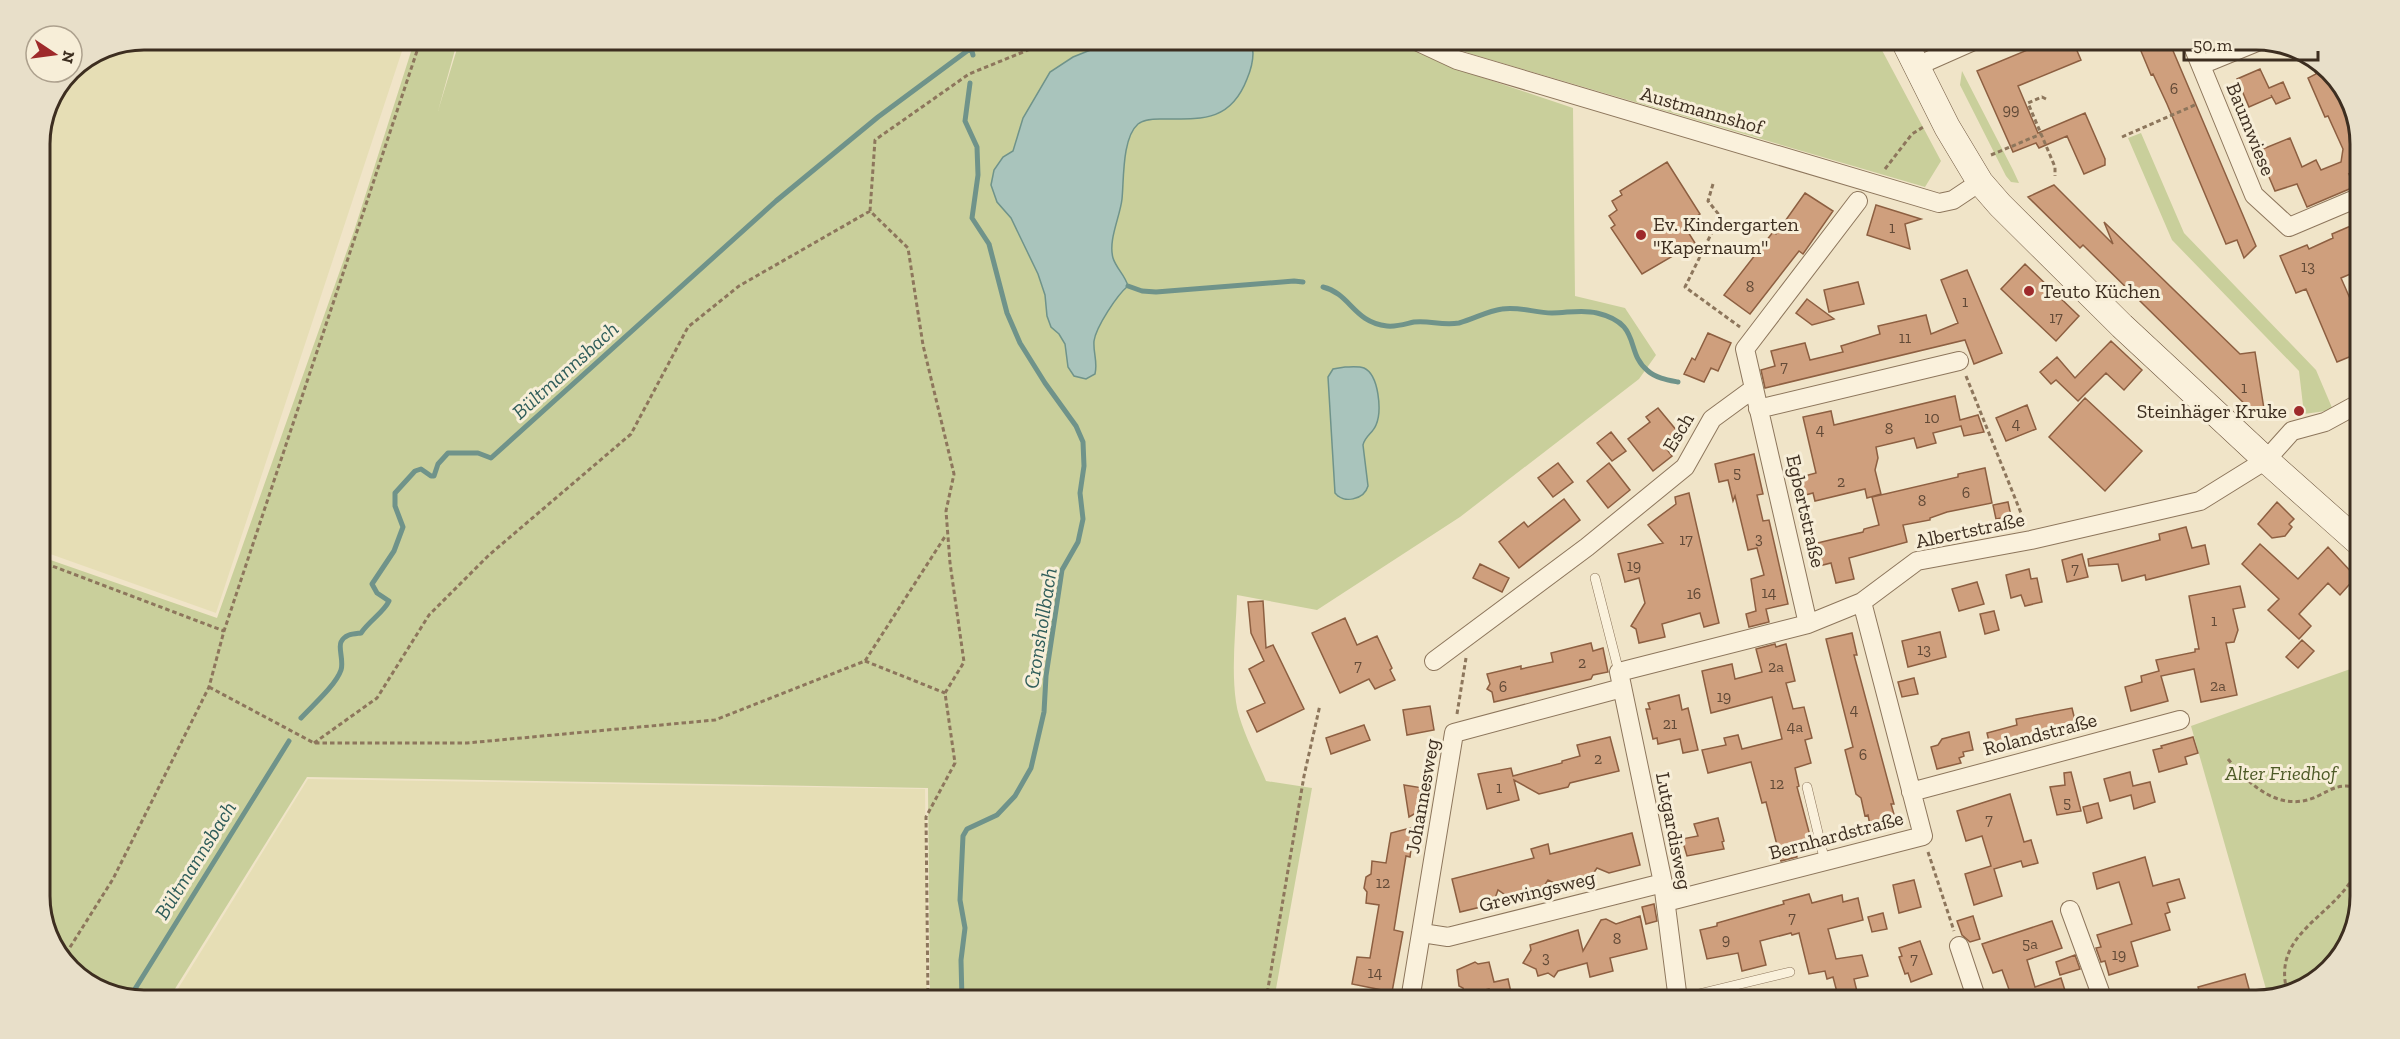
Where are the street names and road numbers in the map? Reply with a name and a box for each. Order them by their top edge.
street label: Baumwiese [2221,79,2281,179]
street label: Austmannshof [1638,81,1768,139]
street label: Esch [1657,408,1699,456]
street label: Egbertstraße [1781,452,1831,570]
street label: Albertstraße [1913,507,2027,553]
street label: Rolandstraße [1981,707,2099,761]
street label: Johannesweg [1400,737,1444,855]
street label: Lutgardisweg [1651,770,1697,892]
street label: Bernhardstraße [1766,806,1906,864]
street label: Grewingsweg [1476,865,1598,917]

